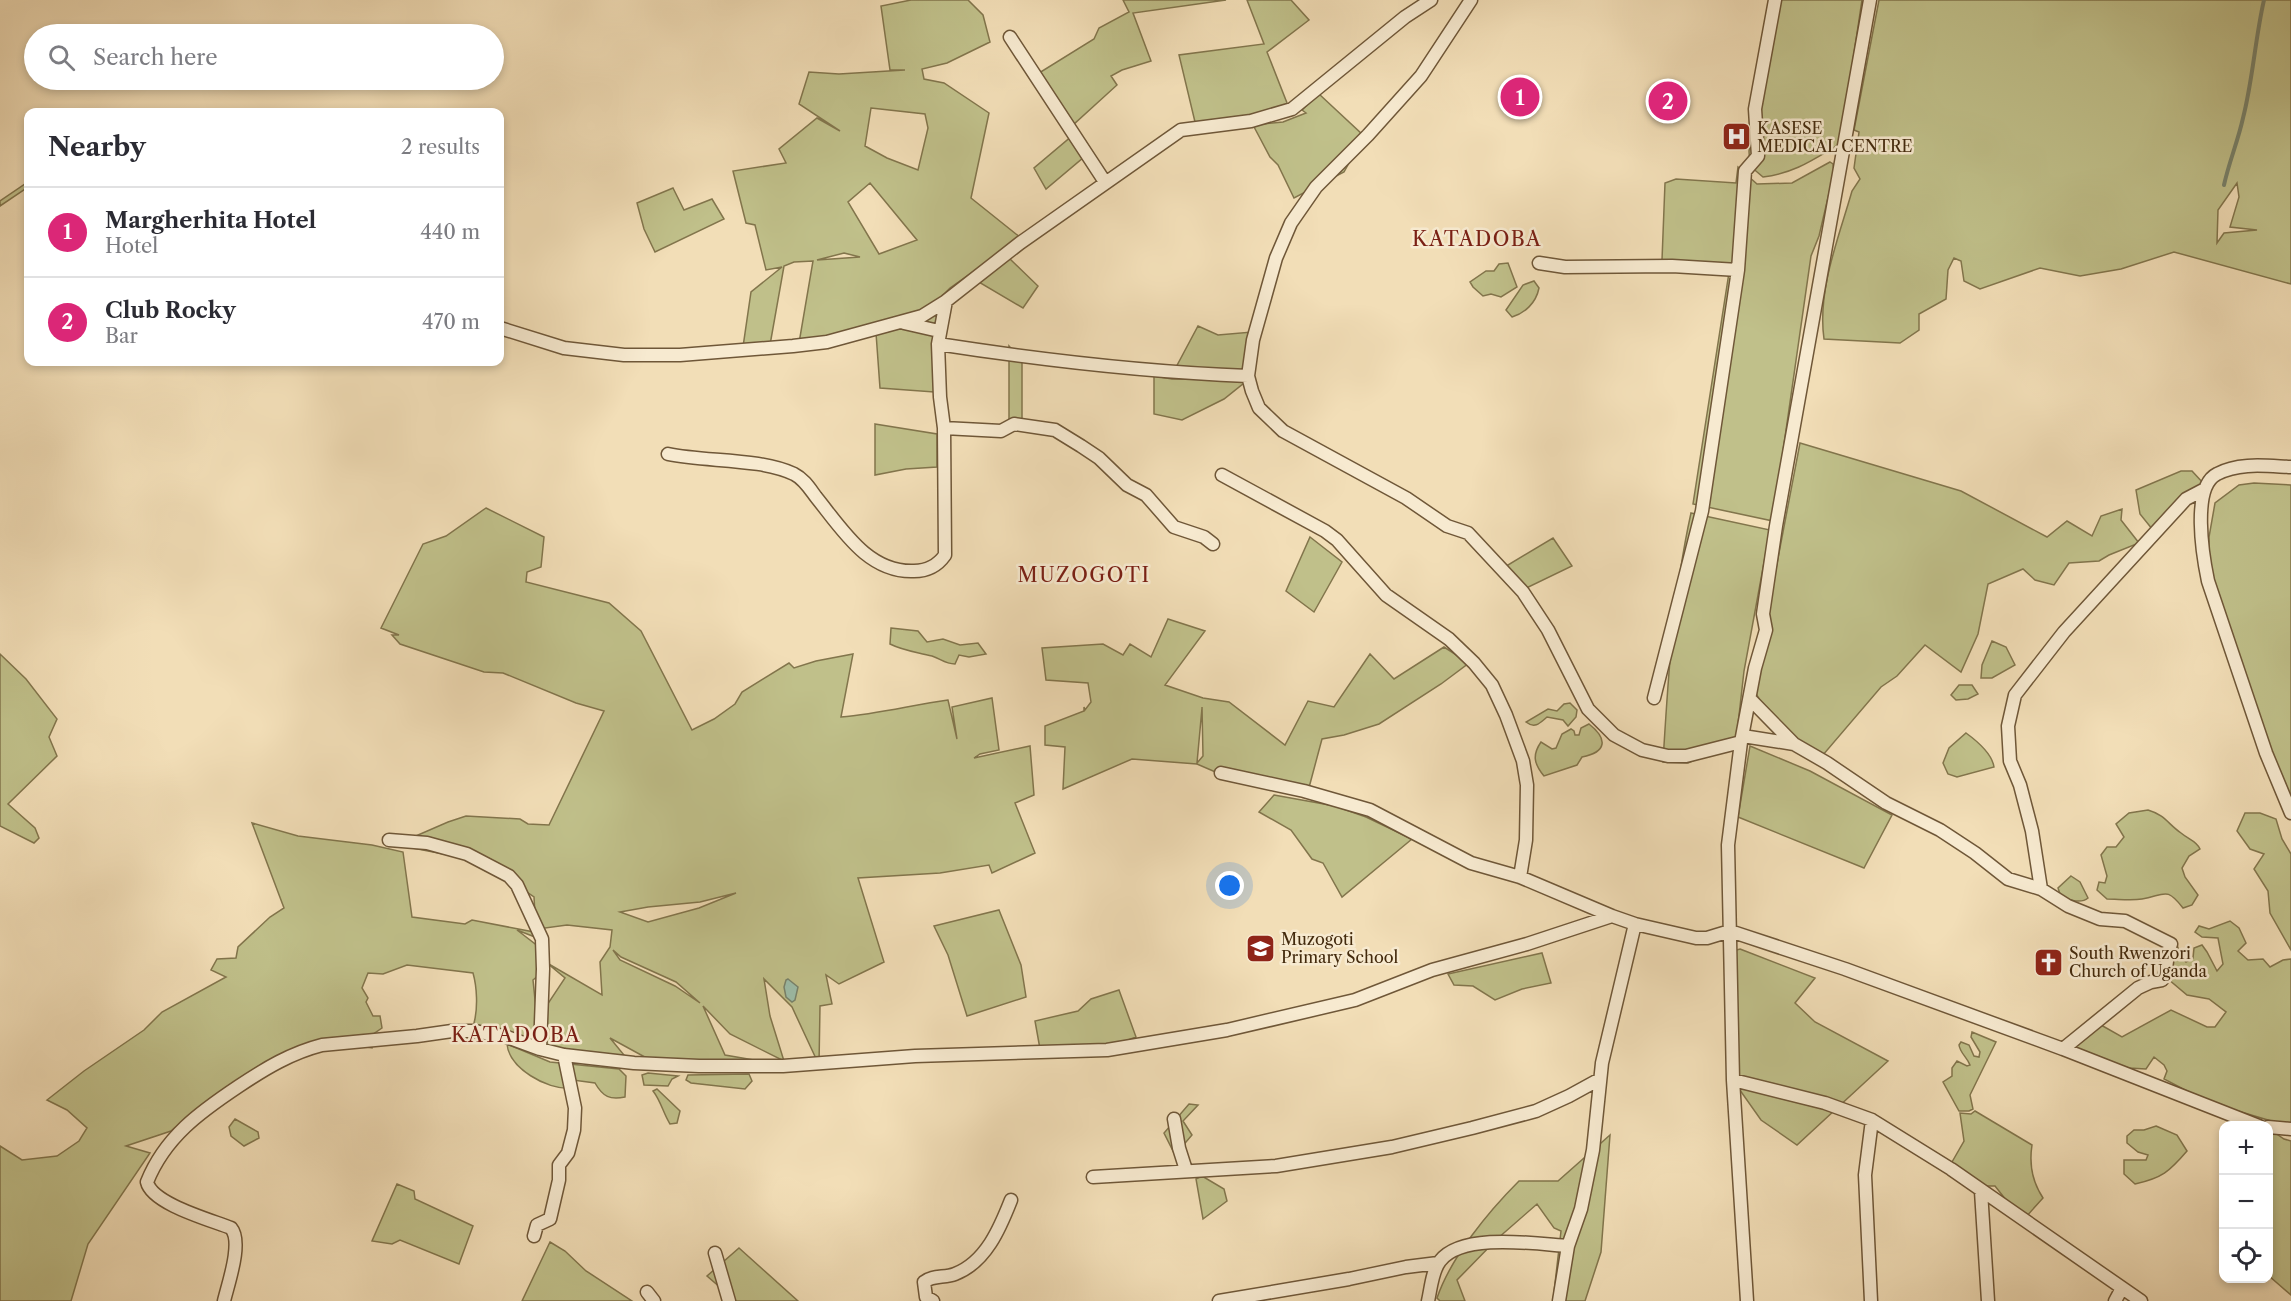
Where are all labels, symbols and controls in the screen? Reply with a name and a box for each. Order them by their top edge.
search box [24,24,504,90]
icon: search [45,41,78,74]
text: Search here [93,44,218,71]
pin: 1 [1500,74,1540,120]
pin: 2 [1648,78,1688,124]
place label: KASESE MEDICAL CENTRE [1757,118,1913,156]
hospital icon: KASESE MEDICAL CENTRE [1720,121,1752,153]
text: Nearby [48,131,146,163]
text: 2 results [401,135,480,159]
text: Margherhita Hotel [105,207,316,234]
text: 1 [63,220,72,244]
text: 440 m [420,220,480,244]
district label: KATADOBA [1412,227,1542,251]
text: Hotel [105,234,158,258]
text: Club Rocky [105,297,236,324]
text: 2 [62,310,73,334]
text: 470 m [422,310,480,334]
text: Bar [105,324,138,348]
district label: MUZOGOTI [1017,563,1151,587]
your location [1215,871,1244,900]
place label: Muzogoti Primary School [1281,929,1399,967]
school or university icon: Muzogoti Primary School [1244,932,1276,964]
place label: South Rwenzori Church of Uganda [2069,943,2208,981]
church icon: South Rwenzori Church of Uganda [2032,946,2064,978]
district label: KATADOBA [451,1023,581,1047]
map controls [2219,1121,2273,1283]
button: + [2219,1121,2273,1175]
button: − [2219,1175,2273,1229]
button: locate [2219,1229,2273,1283]

